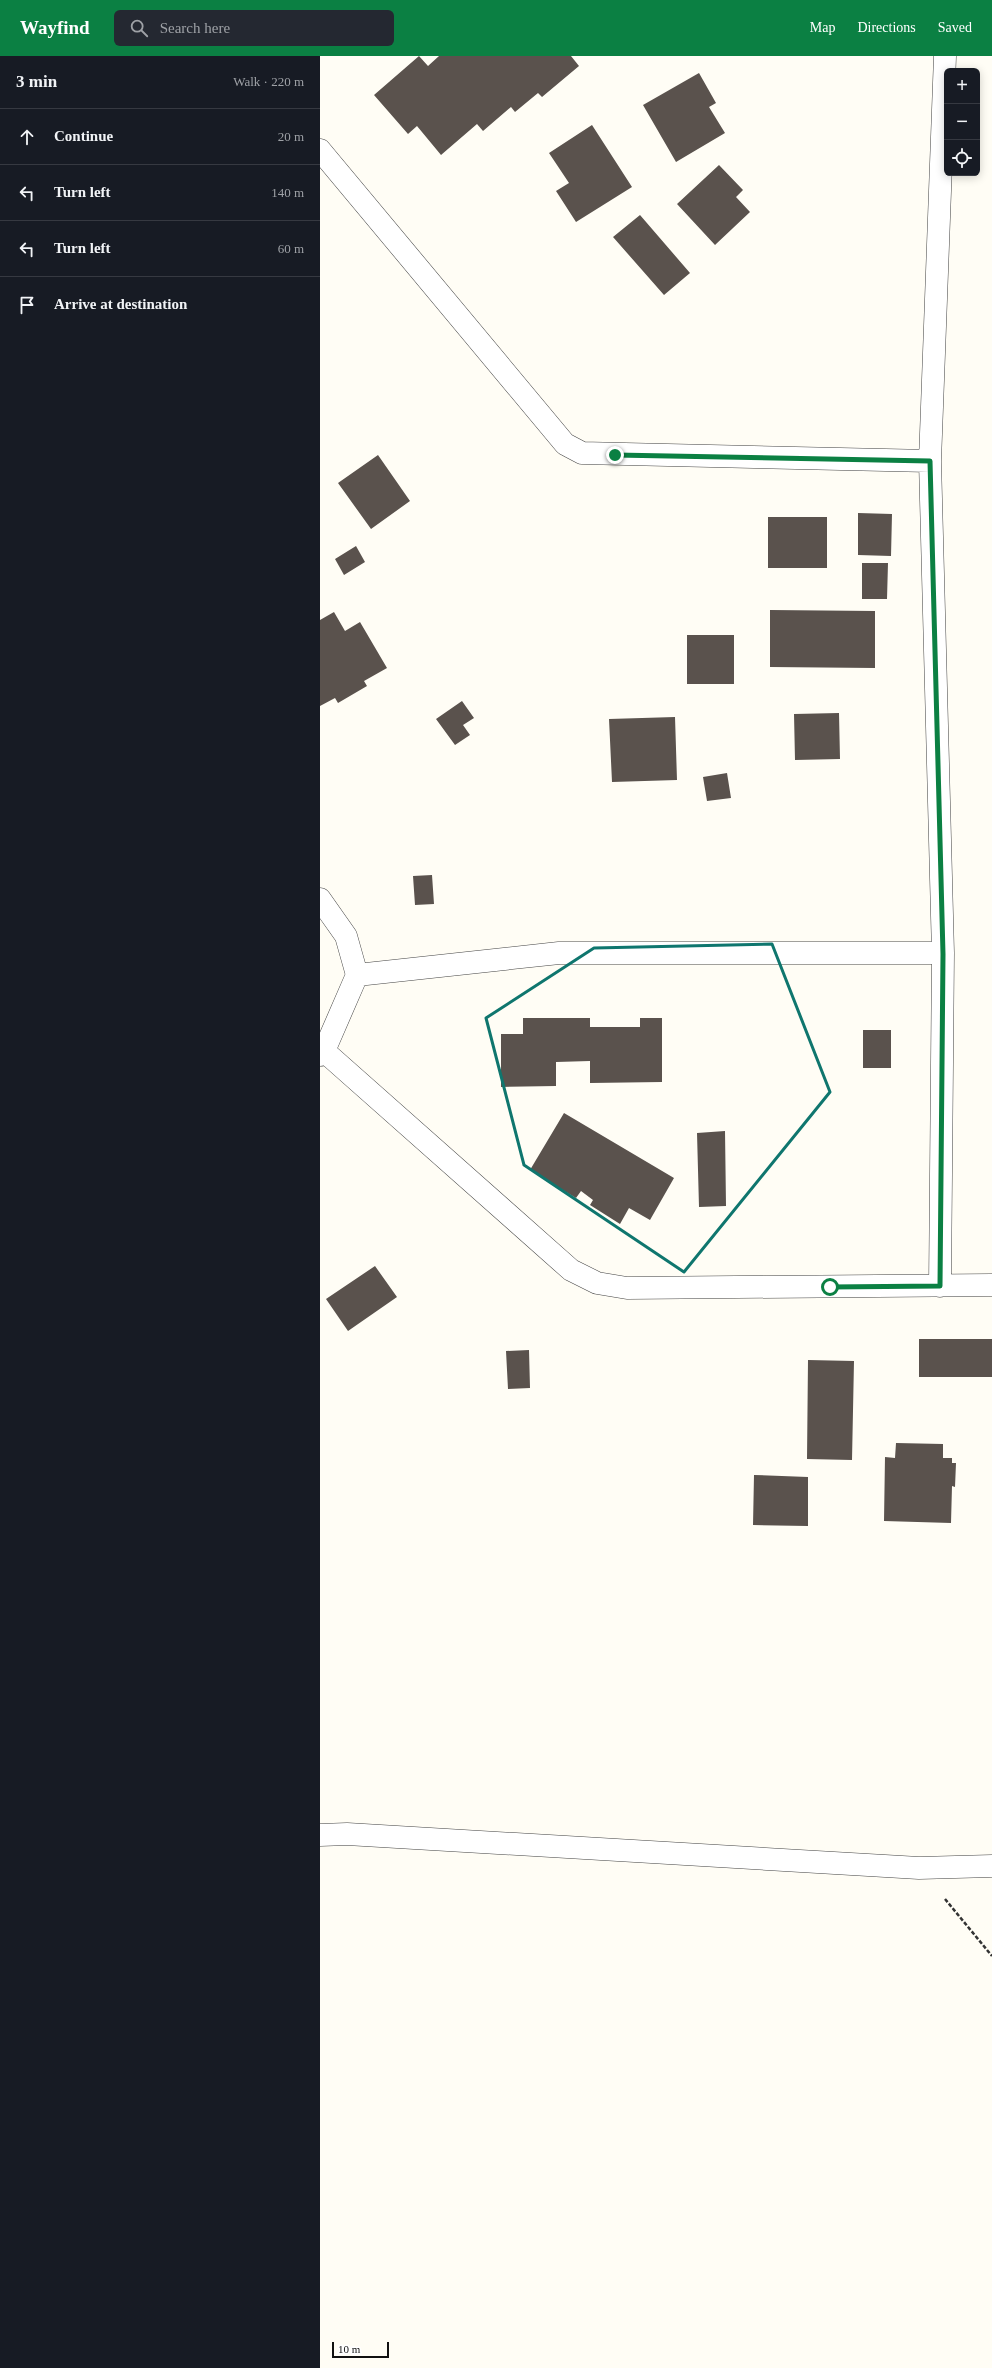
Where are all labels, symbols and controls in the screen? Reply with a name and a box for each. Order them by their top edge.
search box [114,10,394,46]
text: Wayfind [20,17,90,38]
icon: search [128,17,150,39]
text: Search here [160,20,230,36]
text: Map [810,20,835,35]
text: Directions [857,20,916,35]
text: Saved [938,20,972,35]
map controls [944,68,980,176]
button: + [944,68,980,104]
text: 3 min [16,72,57,91]
text: Walk · 220 m [233,74,304,89]
button: − [944,104,980,140]
icon: ahead [16,126,38,148]
text: Continue [54,128,113,144]
text: 20 m [278,129,304,144]
button: locate [944,140,980,176]
icon: left [16,182,38,204]
text: Turn left [54,184,111,200]
text: 140 m [271,185,304,200]
icon: left [16,238,38,260]
text: Turn left [54,240,111,256]
text: 60 m [278,241,304,256]
icon: arrive [16,294,38,316]
text: Arrive at destination [54,296,187,312]
route end [606,446,624,464]
route start [821,1278,839,1296]
scale bar [332,2340,389,2359]
text: 10 m [338,2343,360,2355]

